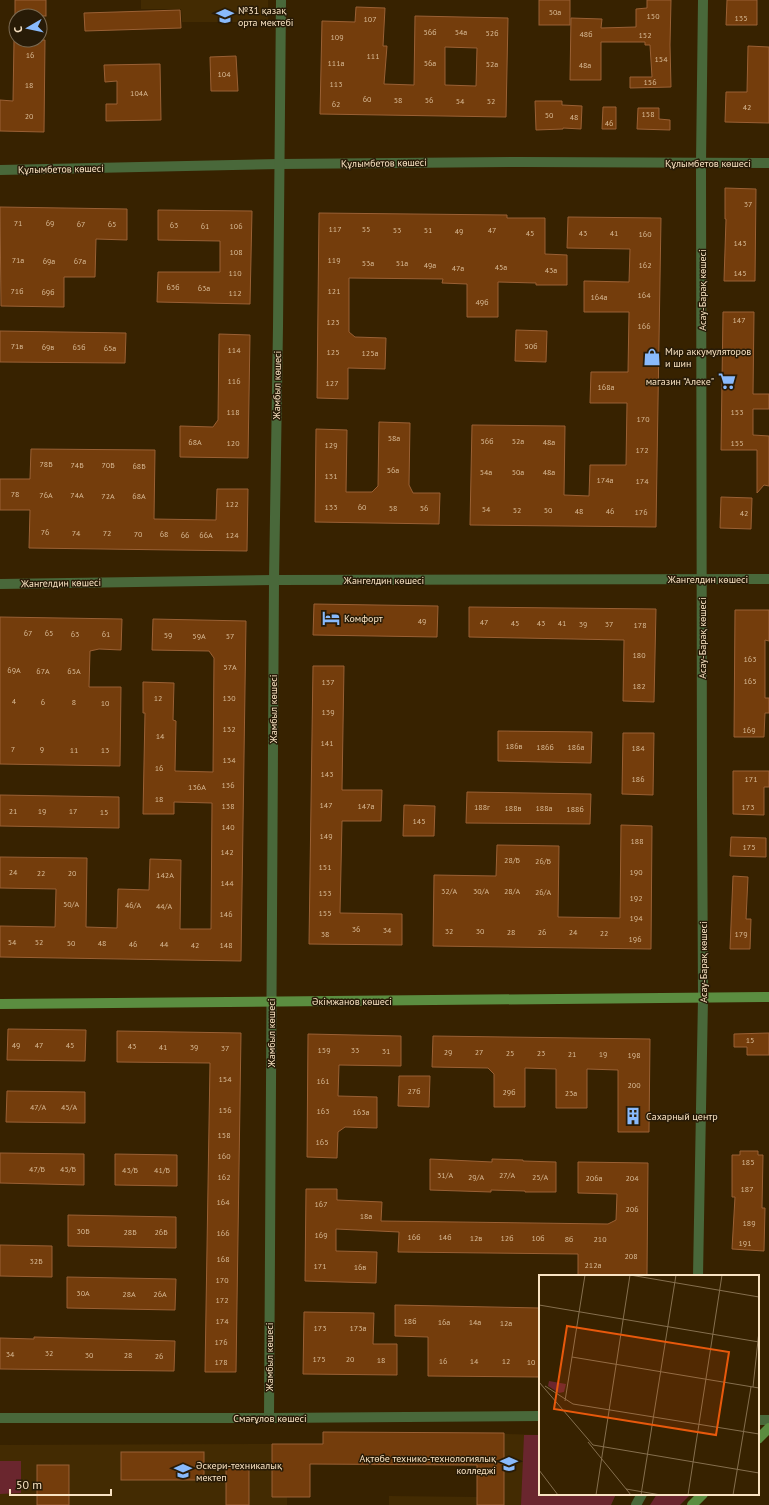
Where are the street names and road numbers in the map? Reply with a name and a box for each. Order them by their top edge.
street label: Құлымбетов көшесі [341,156,427,170]
street label: Құлымбетов көшесі [665,157,751,170]
street label: Құлымбетов көшесі [18,162,104,176]
street label: Асау-Барақ көшесі [696,249,709,331]
street label: Жамбыл көшесі [270,351,284,420]
street label: Жангелдин көшесі [667,573,748,586]
street label: Жангелдин көшесі [343,574,424,587]
street label: Жангелдин көшесі [20,576,101,590]
street label: Асау-Барақ көшесі [696,597,709,679]
street label: Жамбыл көшесі [267,675,280,744]
street label: Асау-Барақ көшесі [697,921,710,1003]
street label: Әкімжанов көшесі [312,995,392,1008]
street label: Жамбыл көшесі [265,999,278,1068]
street label: Жамбыл көшесі [263,1323,276,1392]
street label: Смағұлов көшесі [233,1412,307,1425]

